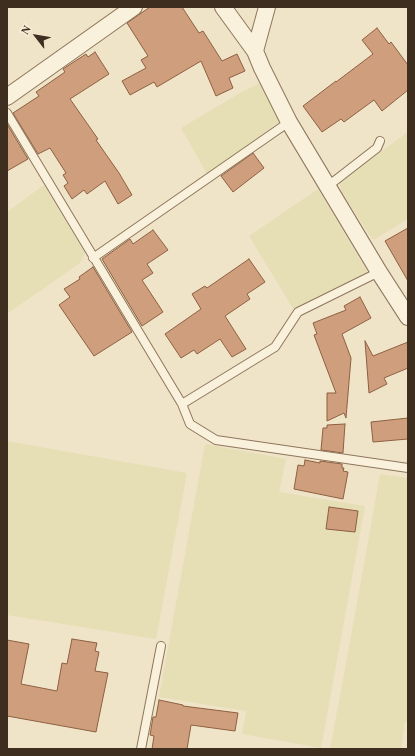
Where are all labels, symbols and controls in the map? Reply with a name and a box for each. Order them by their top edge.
north arrow [16,16,56,56]
text: N [19,23,33,36]

